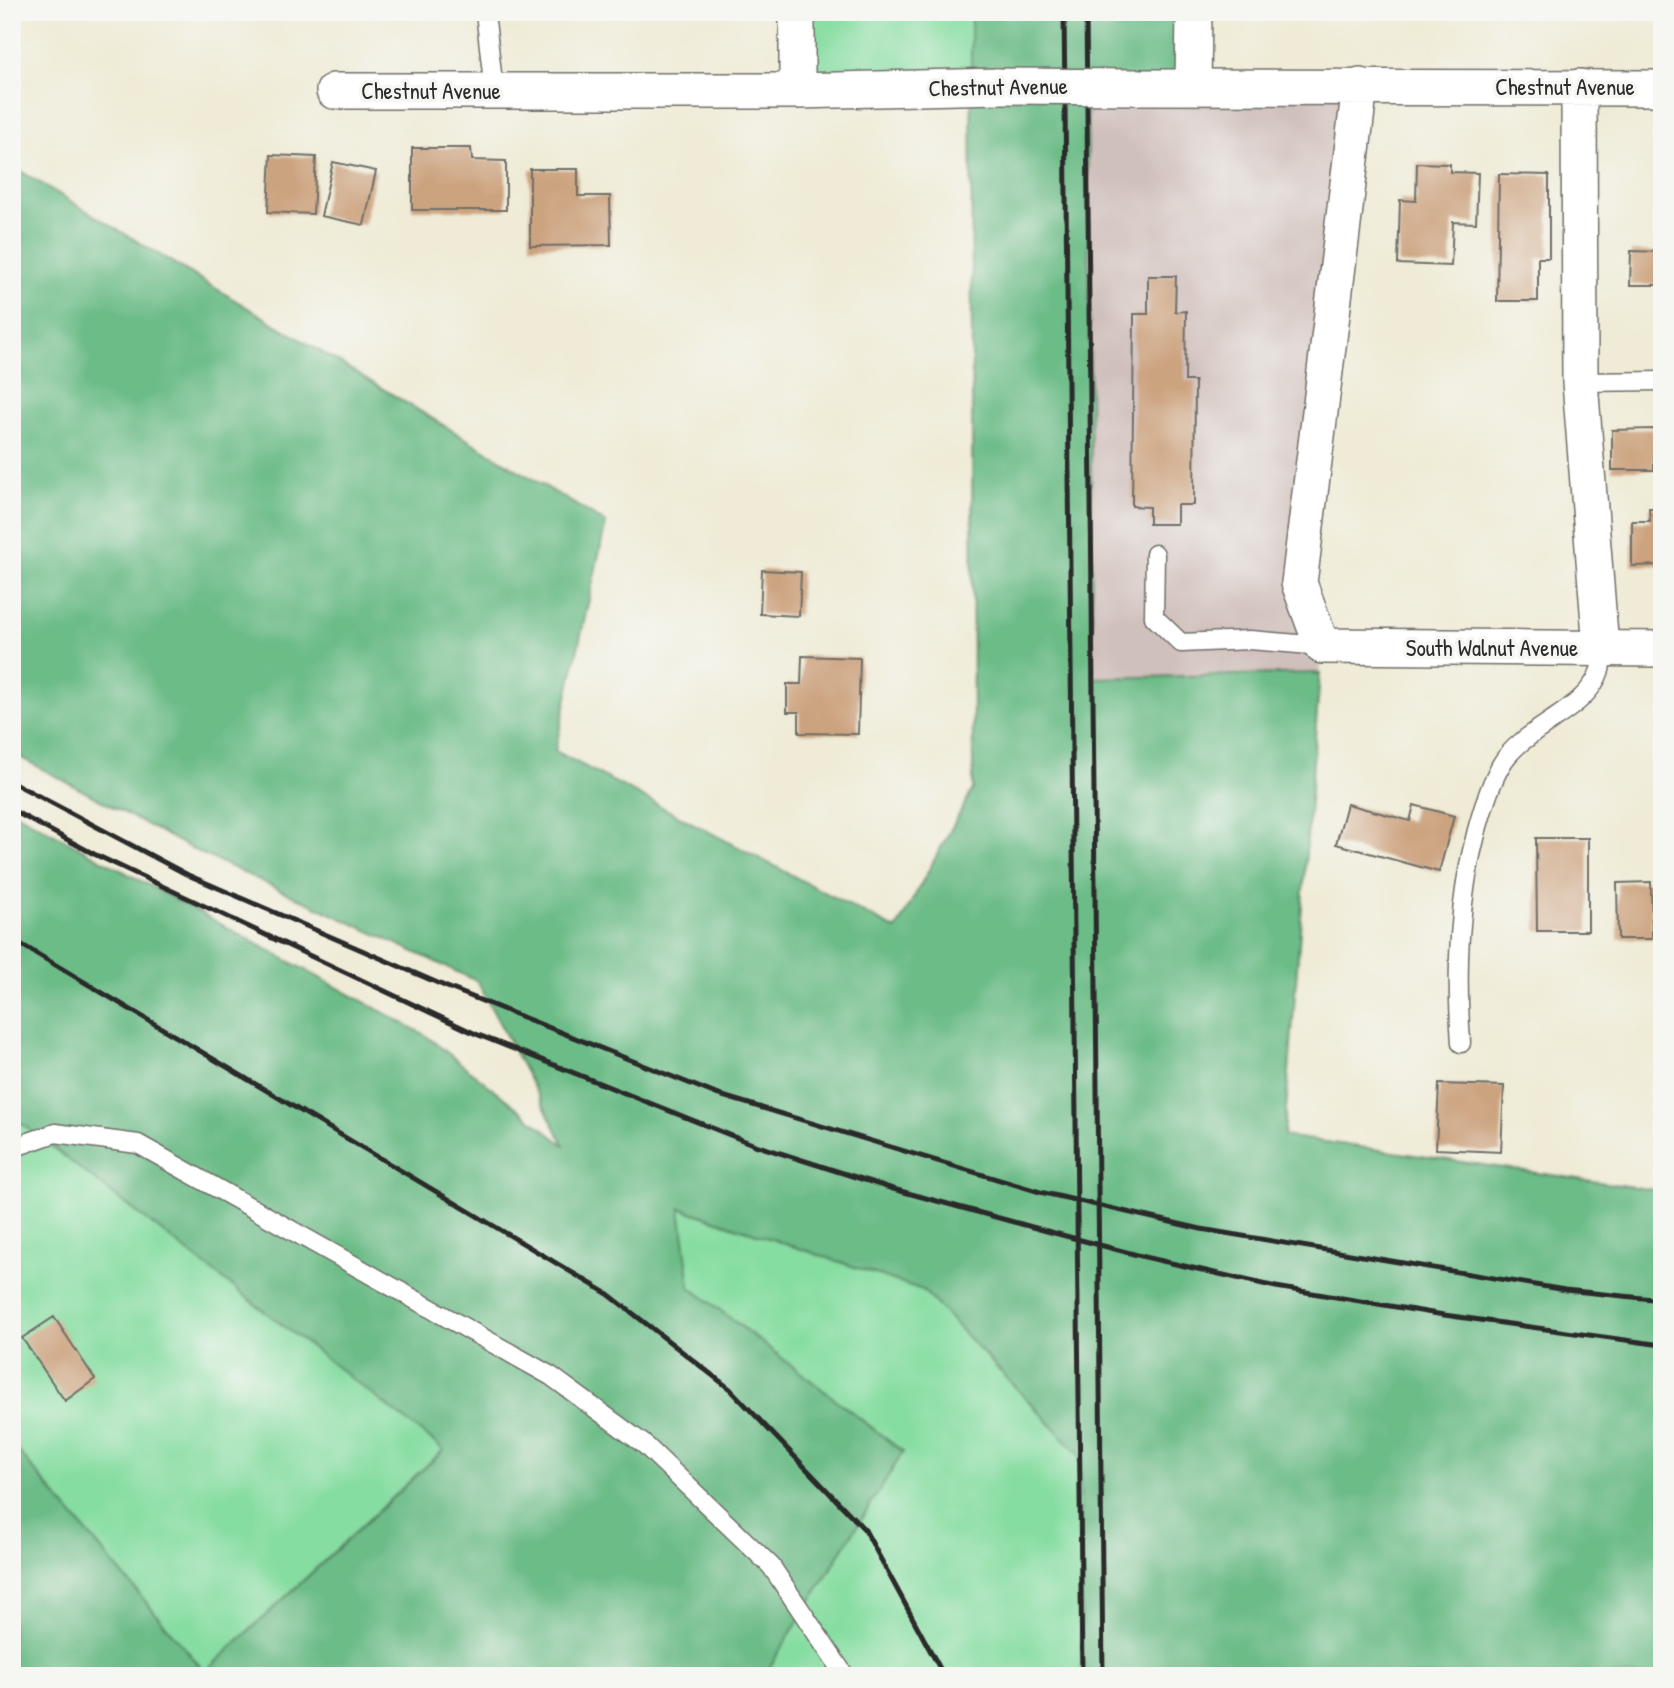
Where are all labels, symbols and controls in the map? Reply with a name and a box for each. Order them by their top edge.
street label: Chestnut Avenue [928,70,1068,103]
street label: Chestnut Avenue [1495,71,1635,102]
street label: Chestnut Avenue [361,75,501,106]
street label: South Walnut Avenue [1406,632,1578,663]

